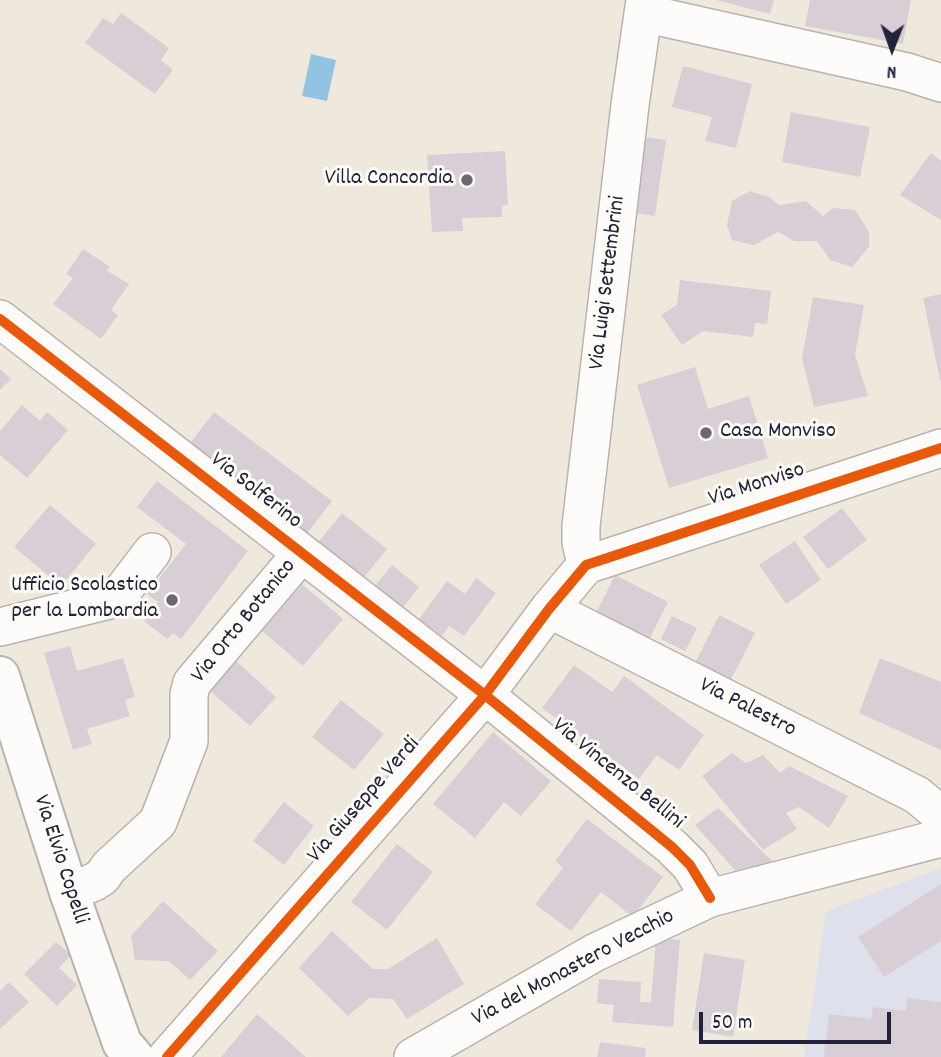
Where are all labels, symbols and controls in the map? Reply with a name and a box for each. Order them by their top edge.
north arrow [857,14,927,84]
text: N [887,57,897,84]
place label: Villa Concordia [325,166,453,194]
marker: Villa Concordia [459,172,475,188]
street label: Via Luigi Settembrini [585,194,633,372]
place label: Casa Monviso [720,419,836,447]
marker: Casa Monviso [698,425,714,441]
street label: Via Solferino [204,448,306,536]
street label: Via Monviso [705,458,809,514]
street label: Via Orto Botanico [187,554,303,690]
place label: Ufficio Scolastico per la Lombardia [11,573,158,627]
marker: Ufficio Scolastico per la Lombardia [164,592,180,608]
street label: Via Palestro [694,673,800,745]
street label: Via Vincenzo Bellini [545,713,689,837]
street label: Via Giuseppe Verdi [303,732,427,870]
street label: Via Elvio Copelli [25,792,93,928]
street label: Via del Monastero Vecchio [468,904,680,1034]
scale bar [703,998,895,1042]
text: 50 m [712,1009,752,1039]

